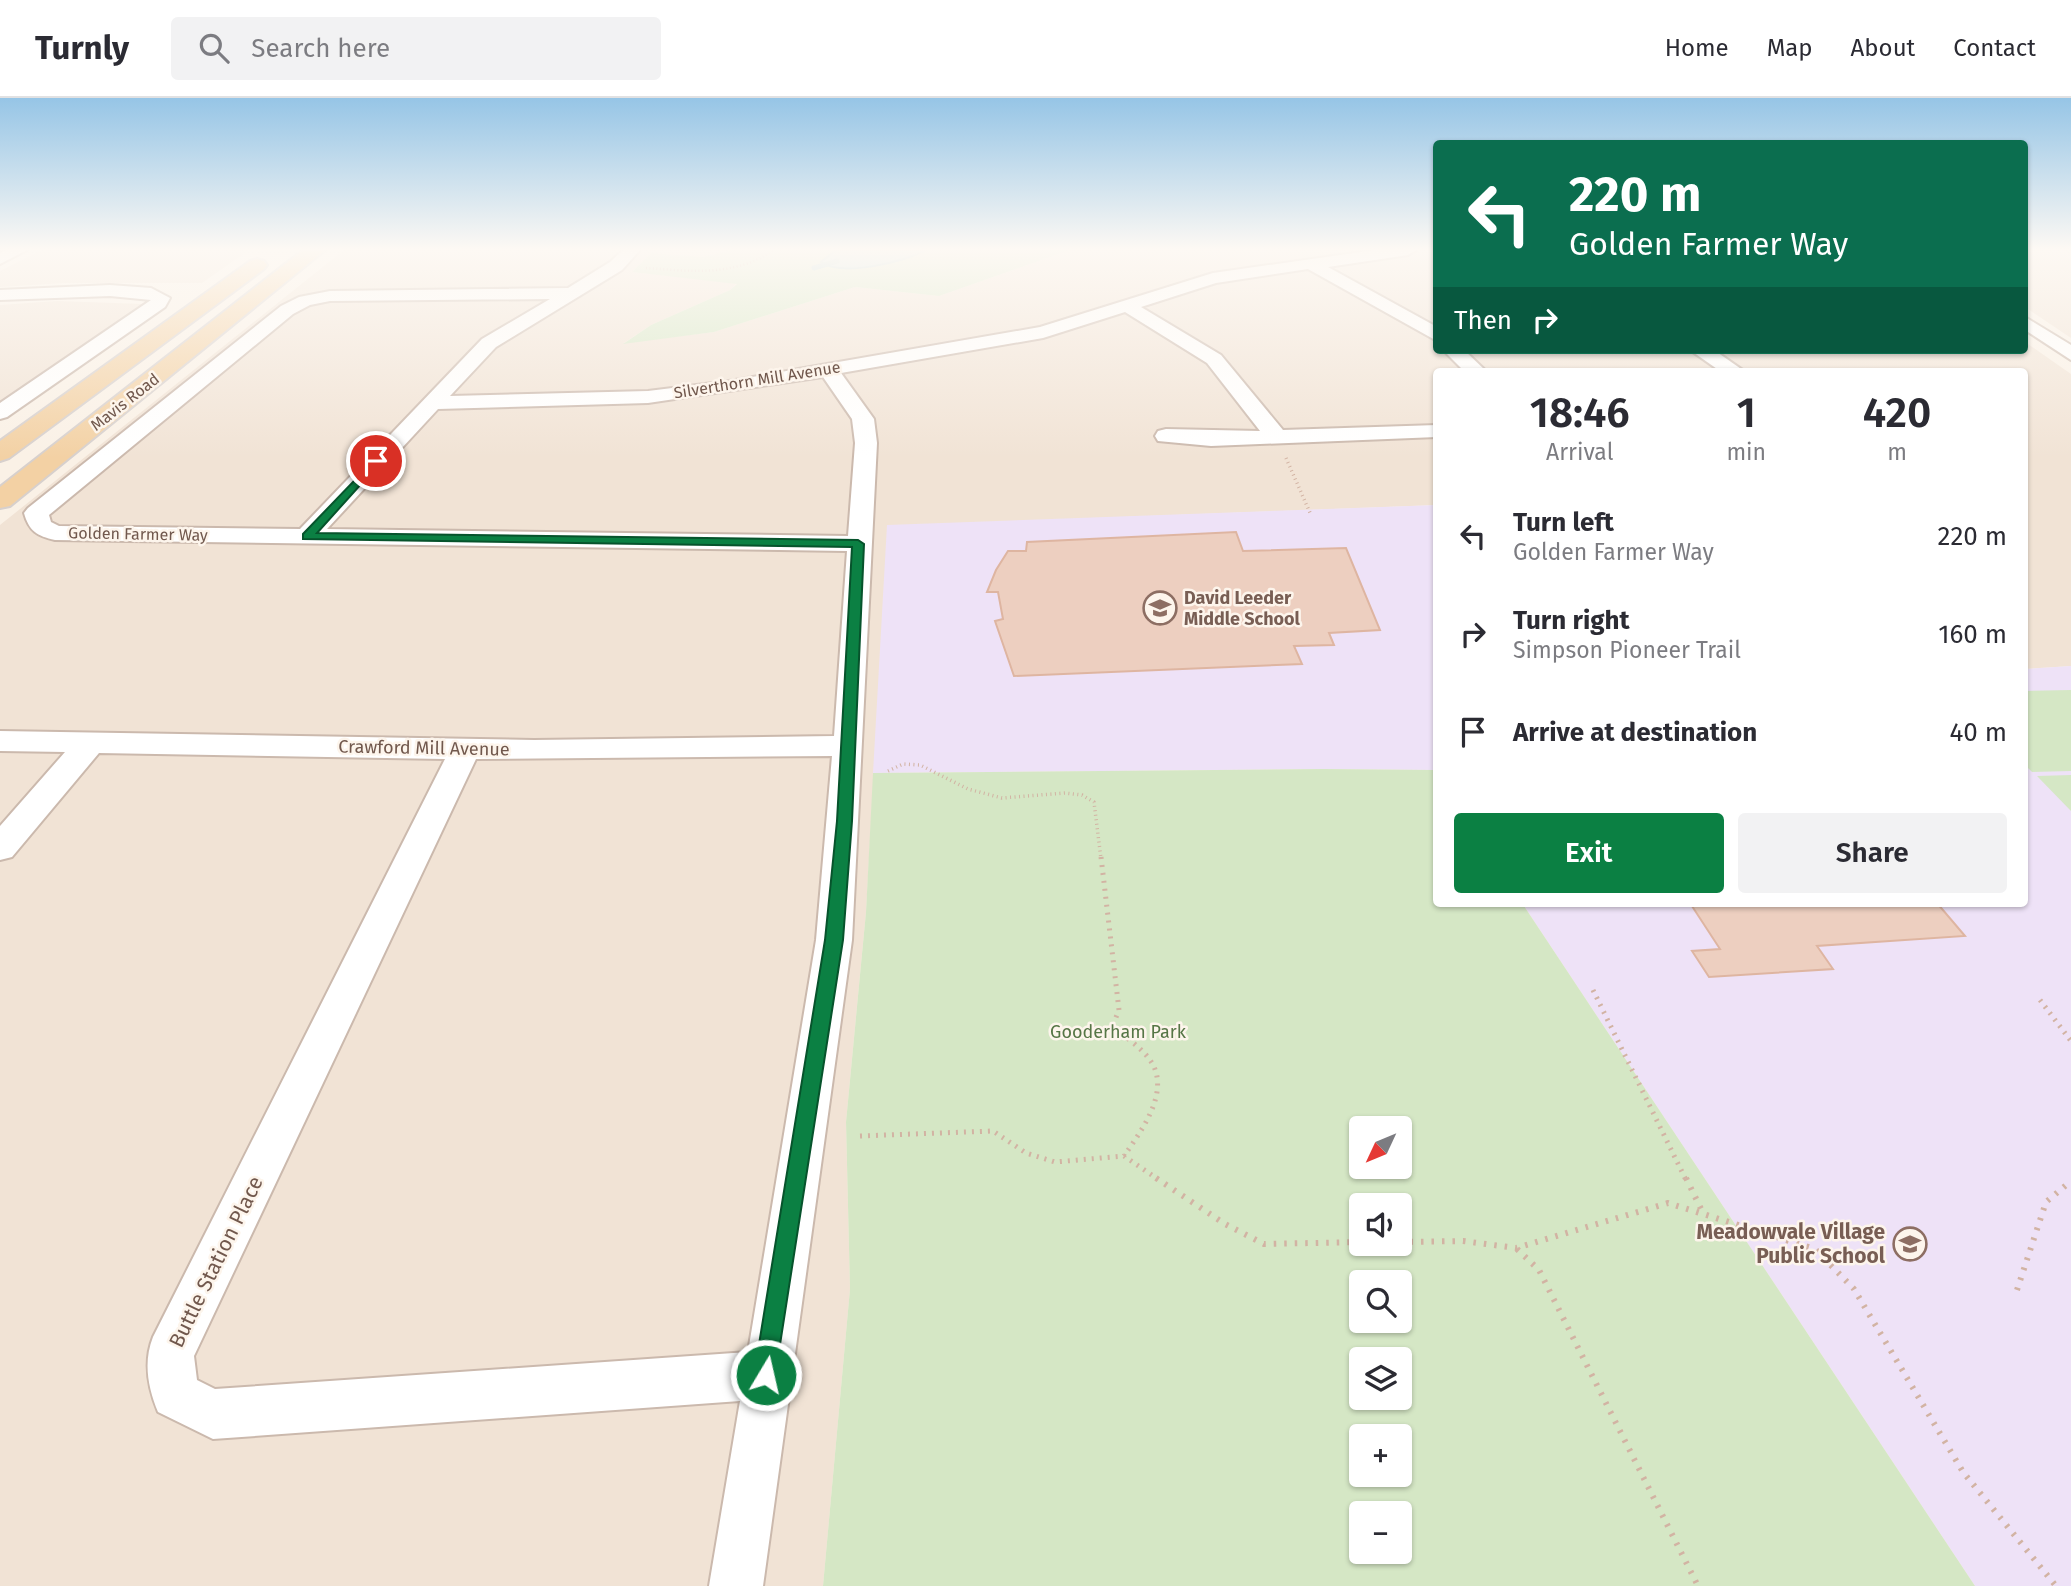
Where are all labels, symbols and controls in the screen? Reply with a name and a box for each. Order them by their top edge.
search box [171,17,661,80]
text: Turnly [35,28,129,68]
icon: search [195,29,233,67]
text: Search here [251,33,390,64]
text: Home [1665,34,1729,62]
text: Map [1767,34,1813,62]
text: About [1851,34,1915,62]
text: Contact [1953,34,2036,62]
text: 220 m [1569,165,1701,224]
icon: left [1454,168,1545,259]
text: Golden Farmer Way [1569,225,1848,263]
icon: right [1526,301,1564,339]
text: Then [1454,305,1512,336]
street label: Silverthorn Mill Avenue [672,357,842,403]
street label: Mavis Road [87,369,163,435]
text: 18:46 [1530,388,1630,438]
text: 1 [1737,388,1756,438]
text: 420 [1863,388,1931,438]
pin [346,431,406,491]
text: Arrival [1546,438,1613,466]
text: min [1726,438,1766,466]
text: m [1887,438,1907,466]
icon: arrive [357,442,395,480]
text: Turn left [1513,507,1614,538]
icon: left [1454,517,1492,555]
text: 220 m [1938,521,2007,552]
street label: Golden Farmer Way [68,523,208,545]
text: Golden Farmer Way [1513,538,1714,566]
place label: David Leeder Middle School [1184,587,1301,630]
school or university icon: David Leeder Middle School [1141,589,1179,627]
text: Turn right [1513,605,1630,636]
icon: right [1454,615,1492,653]
text: 160 m [1938,619,2007,650]
text: Simpson Pioneer Trail [1513,636,1741,664]
icon: arrive [1454,713,1492,751]
text: Arrive at destination [1513,717,1757,748]
text: 40 m [1949,717,2007,748]
street label: Crawford Mill Avenue [338,736,510,760]
button: Exit [1454,813,1724,893]
button: Share [1738,813,2007,893]
park label: Gooderham Park [1050,1021,1187,1043]
north arrow [1349,1116,1412,1180]
map controls [1349,1116,1412,1564]
street label: Buttle Station Place [163,1172,269,1352]
button: sound [1349,1193,1412,1256]
place label: Meadowvale Village Public School [1696,1219,1886,1269]
school or university icon: Meadowvale Village Public School [1891,1225,1929,1263]
button: search [1349,1270,1412,1333]
position arrow [729,1338,803,1412]
button: layers [1349,1347,1412,1410]
button: + [1349,1424,1412,1487]
button: − [1349,1501,1412,1564]

